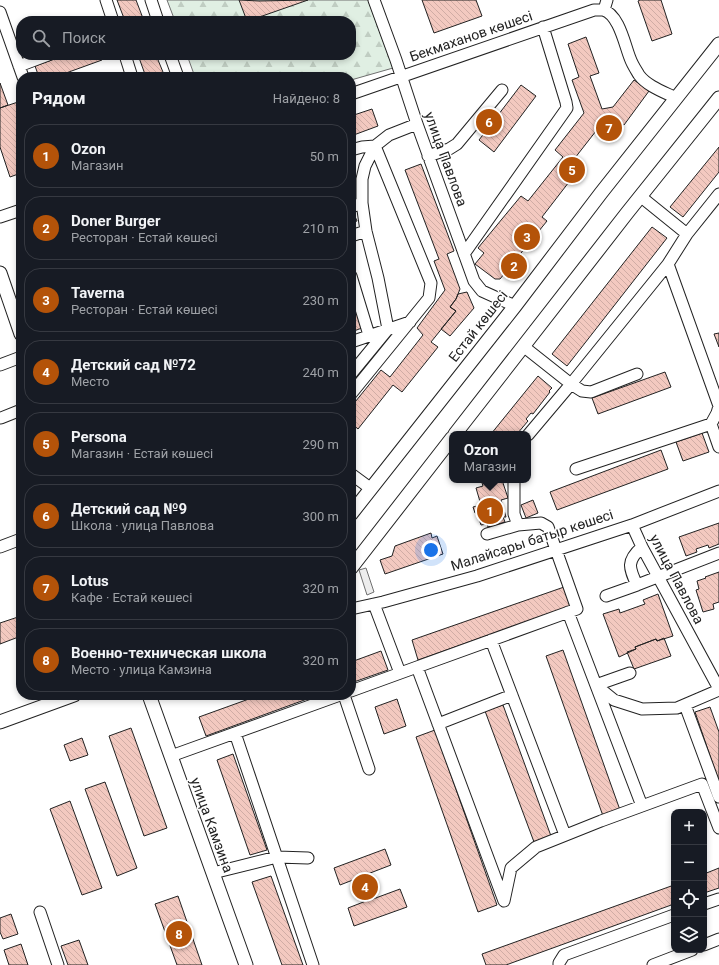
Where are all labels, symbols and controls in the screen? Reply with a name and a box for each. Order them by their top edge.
street label: Бекмаханов көшесі [407,7,535,65]
search box [16,16,356,60]
icon: search [30,27,52,49]
text: Поиск [62,29,106,47]
text: Рядом [32,88,86,108]
text: Найдено: 8 [273,91,340,106]
pin: 6 [476,107,502,137]
street label: улица Павлова [422,110,470,208]
pin: 7 [596,113,622,143]
text: Ozon [71,140,106,158]
text: 1 [42,149,50,164]
text: 50 m [310,149,339,164]
pin: 5 [559,155,585,185]
text: Магазин [71,158,124,173]
text: Doner Burger [71,212,160,230]
text: 2 [42,221,50,236]
text: 210 m [302,221,339,236]
pin: 3 [514,222,540,252]
text: Ресторан · Естай көшесі [71,230,218,245]
pin: 2 [501,251,527,281]
text: Taverna [71,284,125,302]
street label: Естай көшесі [445,287,511,365]
text: 3 [42,293,50,308]
text: 230 m [302,293,339,308]
text: Ресторан · Естай көшесі [71,302,218,317]
text: Детский сад №72 [71,356,196,374]
text: 4 [42,365,50,380]
text: 240 m [302,365,339,380]
text: Место [71,374,109,389]
text: Persona [71,428,127,446]
popup [449,431,531,483]
text: 5 [42,437,50,452]
text: 290 m [302,437,339,452]
text: Ozon [464,441,498,459]
text: Магазин · Естай көшесі [71,446,213,461]
text: Магазин [464,459,516,474]
pin: 1 [477,496,503,526]
text: Детский сад №9 [71,500,187,518]
street label: Малайсары батыр көшесі [449,506,615,574]
text: 6 [42,509,50,524]
text: 300 m [302,509,339,524]
text: Школа · улица Павлова [71,518,214,533]
street label: улица Павлова [647,531,707,627]
your location [421,540,441,560]
text: Lotus [71,572,109,590]
text: 7 [42,581,50,596]
text: 320 m [302,581,339,596]
text: Кафе · Естай көшесі [71,590,192,605]
text: Военно-техническая школа [71,644,267,662]
text: 8 [42,653,50,668]
text: 320 m [302,653,339,668]
text: Место · улица Камзина [71,662,212,677]
street label: улица Камзина [187,775,237,875]
map controls [671,809,707,953]
button: + [671,809,707,845]
button: − [671,845,707,881]
pin: 4 [352,872,378,902]
button: locate [671,881,707,917]
button: layers [671,917,707,953]
pin: 8 [166,919,192,949]

